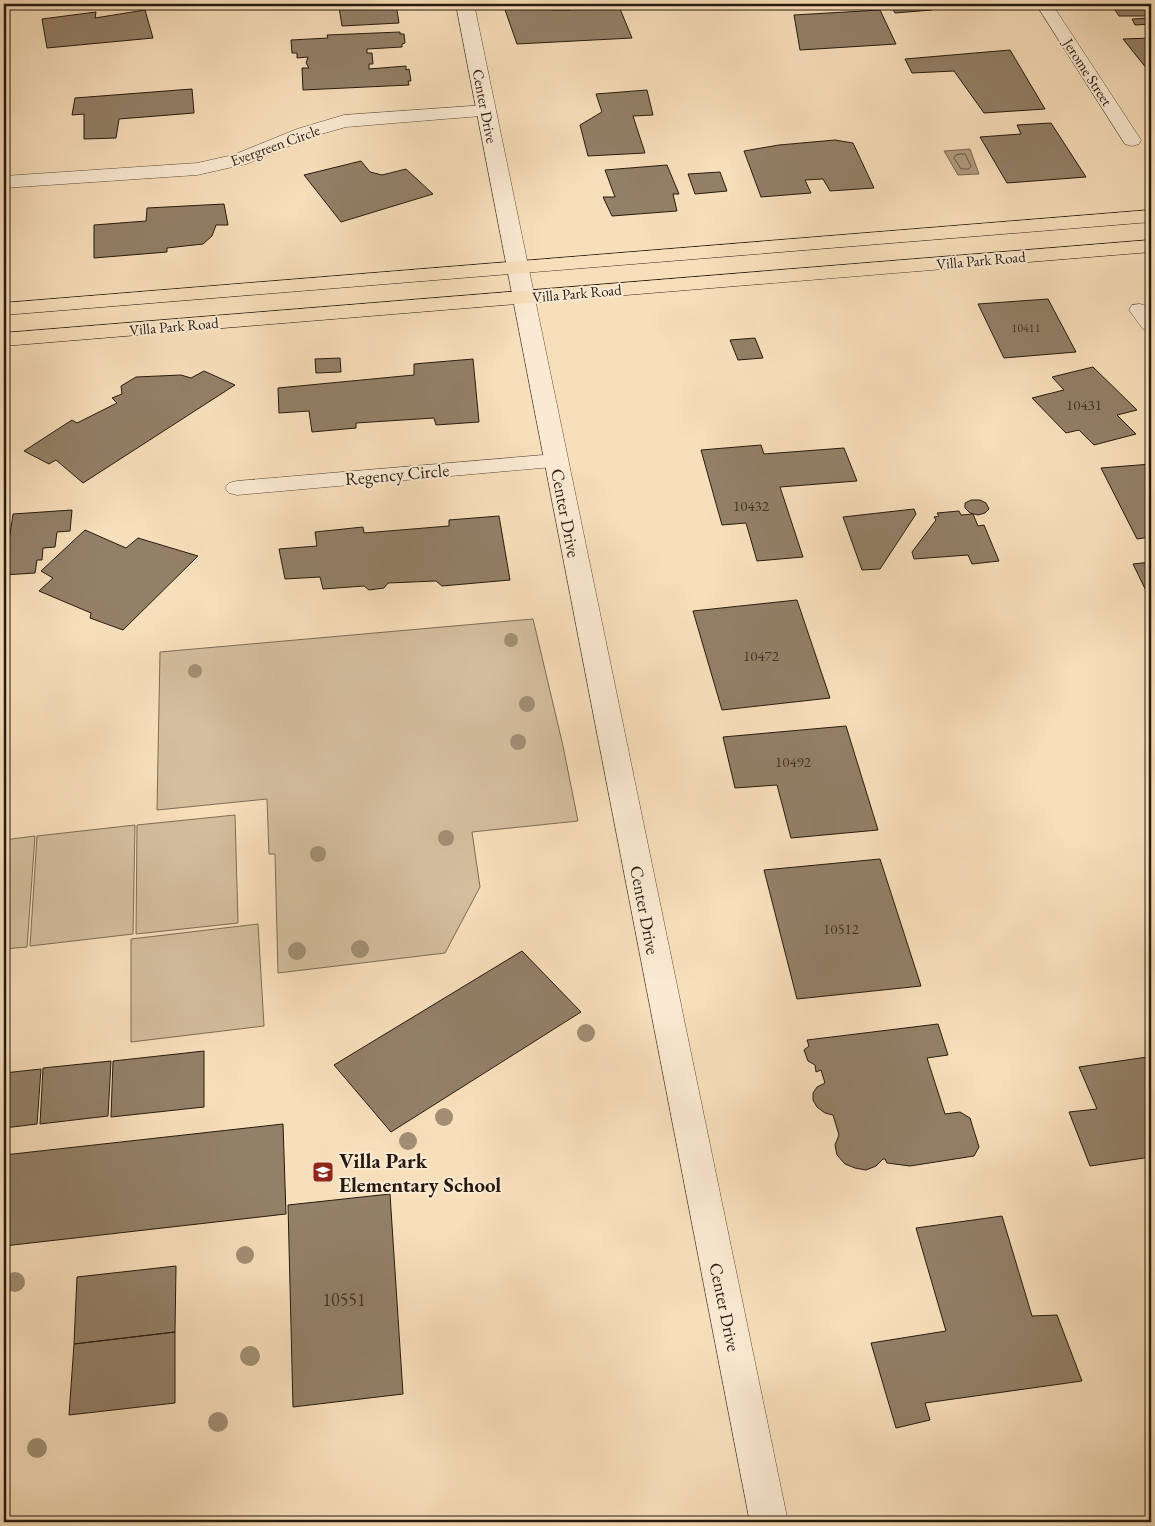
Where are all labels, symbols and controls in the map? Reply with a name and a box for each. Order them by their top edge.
street label: Jerome Street [1058,33,1117,110]
street label: Center Drive [469,67,502,145]
street label: Evergreen Circle [228,120,323,170]
street label: Villa Park Road [936,247,1027,273]
street label: Villa Park Road [532,280,623,306]
street label: Villa Park Road [129,313,220,339]
house number: 10411 [1012,320,1041,336]
house number: 10431 [1066,395,1102,414]
street label: Regency Circle [344,458,450,490]
street label: Center Drive [546,467,586,559]
house number: 10432 [733,496,770,515]
house number: 10472 [743,646,780,665]
house number: 10492 [775,752,812,771]
street label: Center Drive [625,864,665,956]
house number: 10512 [823,919,860,938]
place label: Villa Park Elementary School [339,1147,501,1198]
school or university icon: Villa Park Elementary School [311,1160,335,1184]
street label: Center Drive [704,1261,746,1353]
house number: 10551 [322,1288,366,1311]

